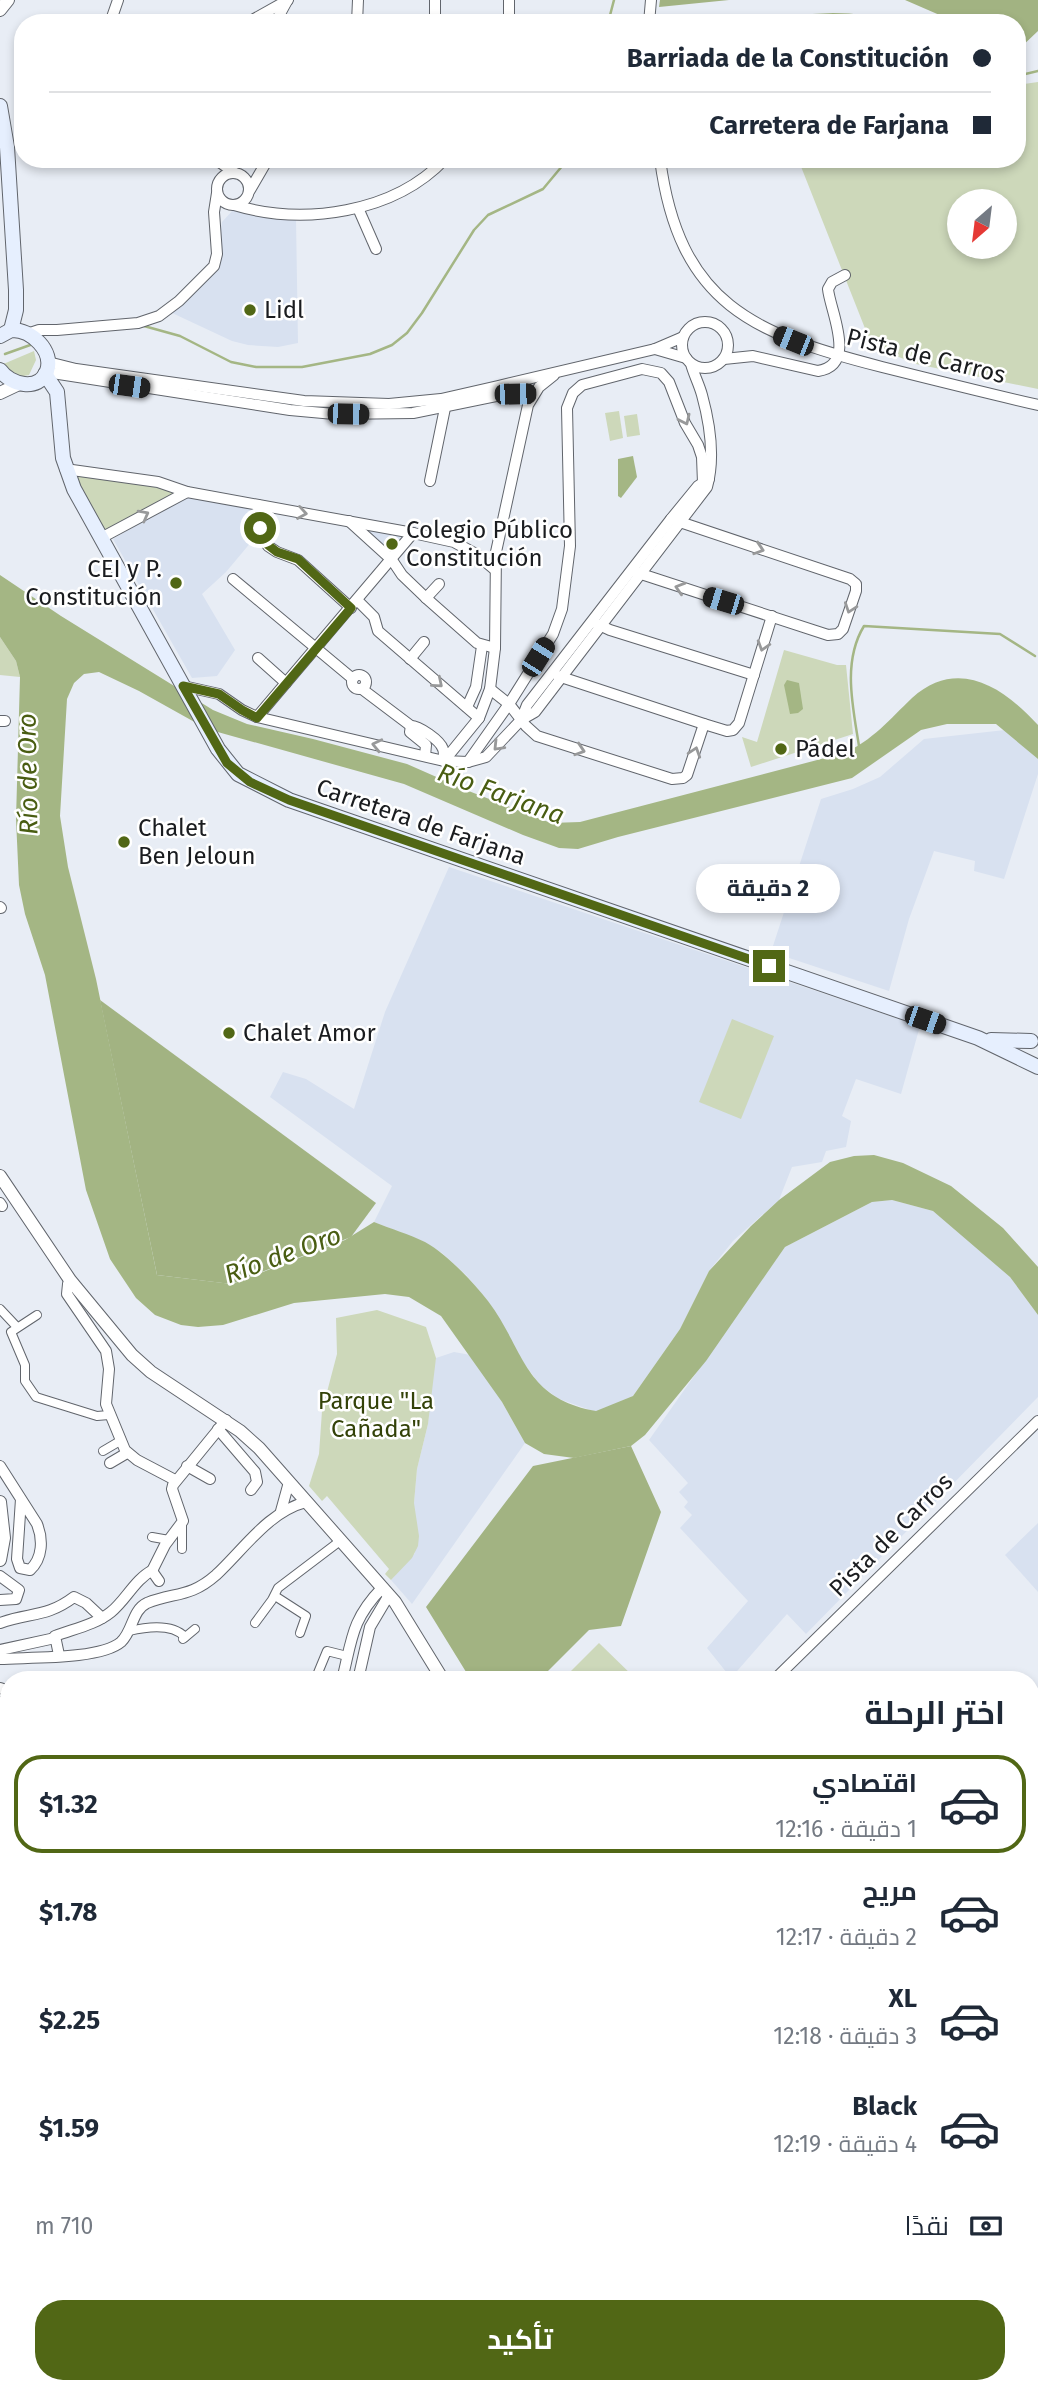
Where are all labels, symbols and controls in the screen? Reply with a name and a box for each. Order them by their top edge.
text: Barriada de la Constitución [627,43,949,74]
text: Carretera de Farjana [709,110,949,141]
north arrow [947,189,1017,259]
map controls [947,189,1017,259]
place label: Lidl [264,296,304,324]
marker: Lidl [242,302,258,318]
car [770,323,817,359]
street label: Pista de Carros [844,323,1008,389]
car [107,373,152,399]
car [494,383,537,405]
car [327,403,370,425]
one-way arrow [677,413,691,426]
one-way arrow [296,505,308,520]
one-way arrow [137,510,149,523]
route start [244,512,276,544]
place label: Colegio Público Constitución [406,516,573,572]
marker: Colegio Público Constitución [384,536,400,552]
one-way arrow [752,541,764,555]
place label: CEI y P. Constitución [25,555,162,611]
marker: CEI y P. Constitución [168,575,184,591]
one-way arrow [674,582,686,596]
car [700,585,747,617]
one-way arrow [844,602,858,614]
car [518,634,559,680]
one-way arrow [757,639,771,651]
one-way arrow [429,675,442,687]
water label: Río de Oro [11,713,45,835]
place label: Pádel [795,735,855,763]
one-way arrow [493,738,506,751]
one-way arrow [371,739,383,753]
one-way arrow [574,741,586,756]
marker: Pádel [773,741,789,757]
one-way arrow [687,747,701,759]
water label: Río Farjana [433,757,569,831]
street label: Carretera de Farjana [313,773,529,871]
place label: Chalet Ben Jeloun [138,814,255,870]
marker: Chalet Ben Jeloun [116,834,132,850]
callout: 2 دقيقة [697,864,841,914]
text: 2 دقيقة [727,874,809,902]
route end [753,950,785,982]
car [902,1003,949,1037]
place label: Chalet Amor [243,1019,376,1047]
marker: Chalet Amor [221,1025,237,1041]
water label: Río de Oro [220,1220,346,1290]
park label: Parque "La Cañada" [318,1387,434,1443]
street label: Pista de Carros [823,1467,959,1603]
text: اختر الرحلة [864,1694,1005,1732]
text: اقتصادي [812,1768,917,1799]
icon: car [938,1773,1001,1836]
text: $1.32 [39,1789,98,1820]
text: 1 دقيقة · 12:16 [775,1815,917,1843]
text: مريح [862,1876,917,1907]
icon: car [938,1881,1001,1944]
text: $1.78 [39,1897,97,1928]
text: 2 دقيقة · 12:17 [776,1923,917,1951]
text: XL [889,1983,917,2014]
icon: car [938,1989,1001,2052]
text: $2.25 [39,2005,100,2036]
text: 3 دقيقة · 12:18 [773,2022,917,2050]
text: Black [852,2091,917,2122]
icon: car [938,2097,1001,2160]
text: $1.59 [39,2113,99,2144]
text: 4 دقيقة · 12:19 [773,2130,917,2158]
icon: cash [967,2207,1005,2245]
text: نقدًا [905,2211,949,2242]
text: 710 m [35,2212,93,2240]
button: تأكيد [35,2300,1005,2380]

